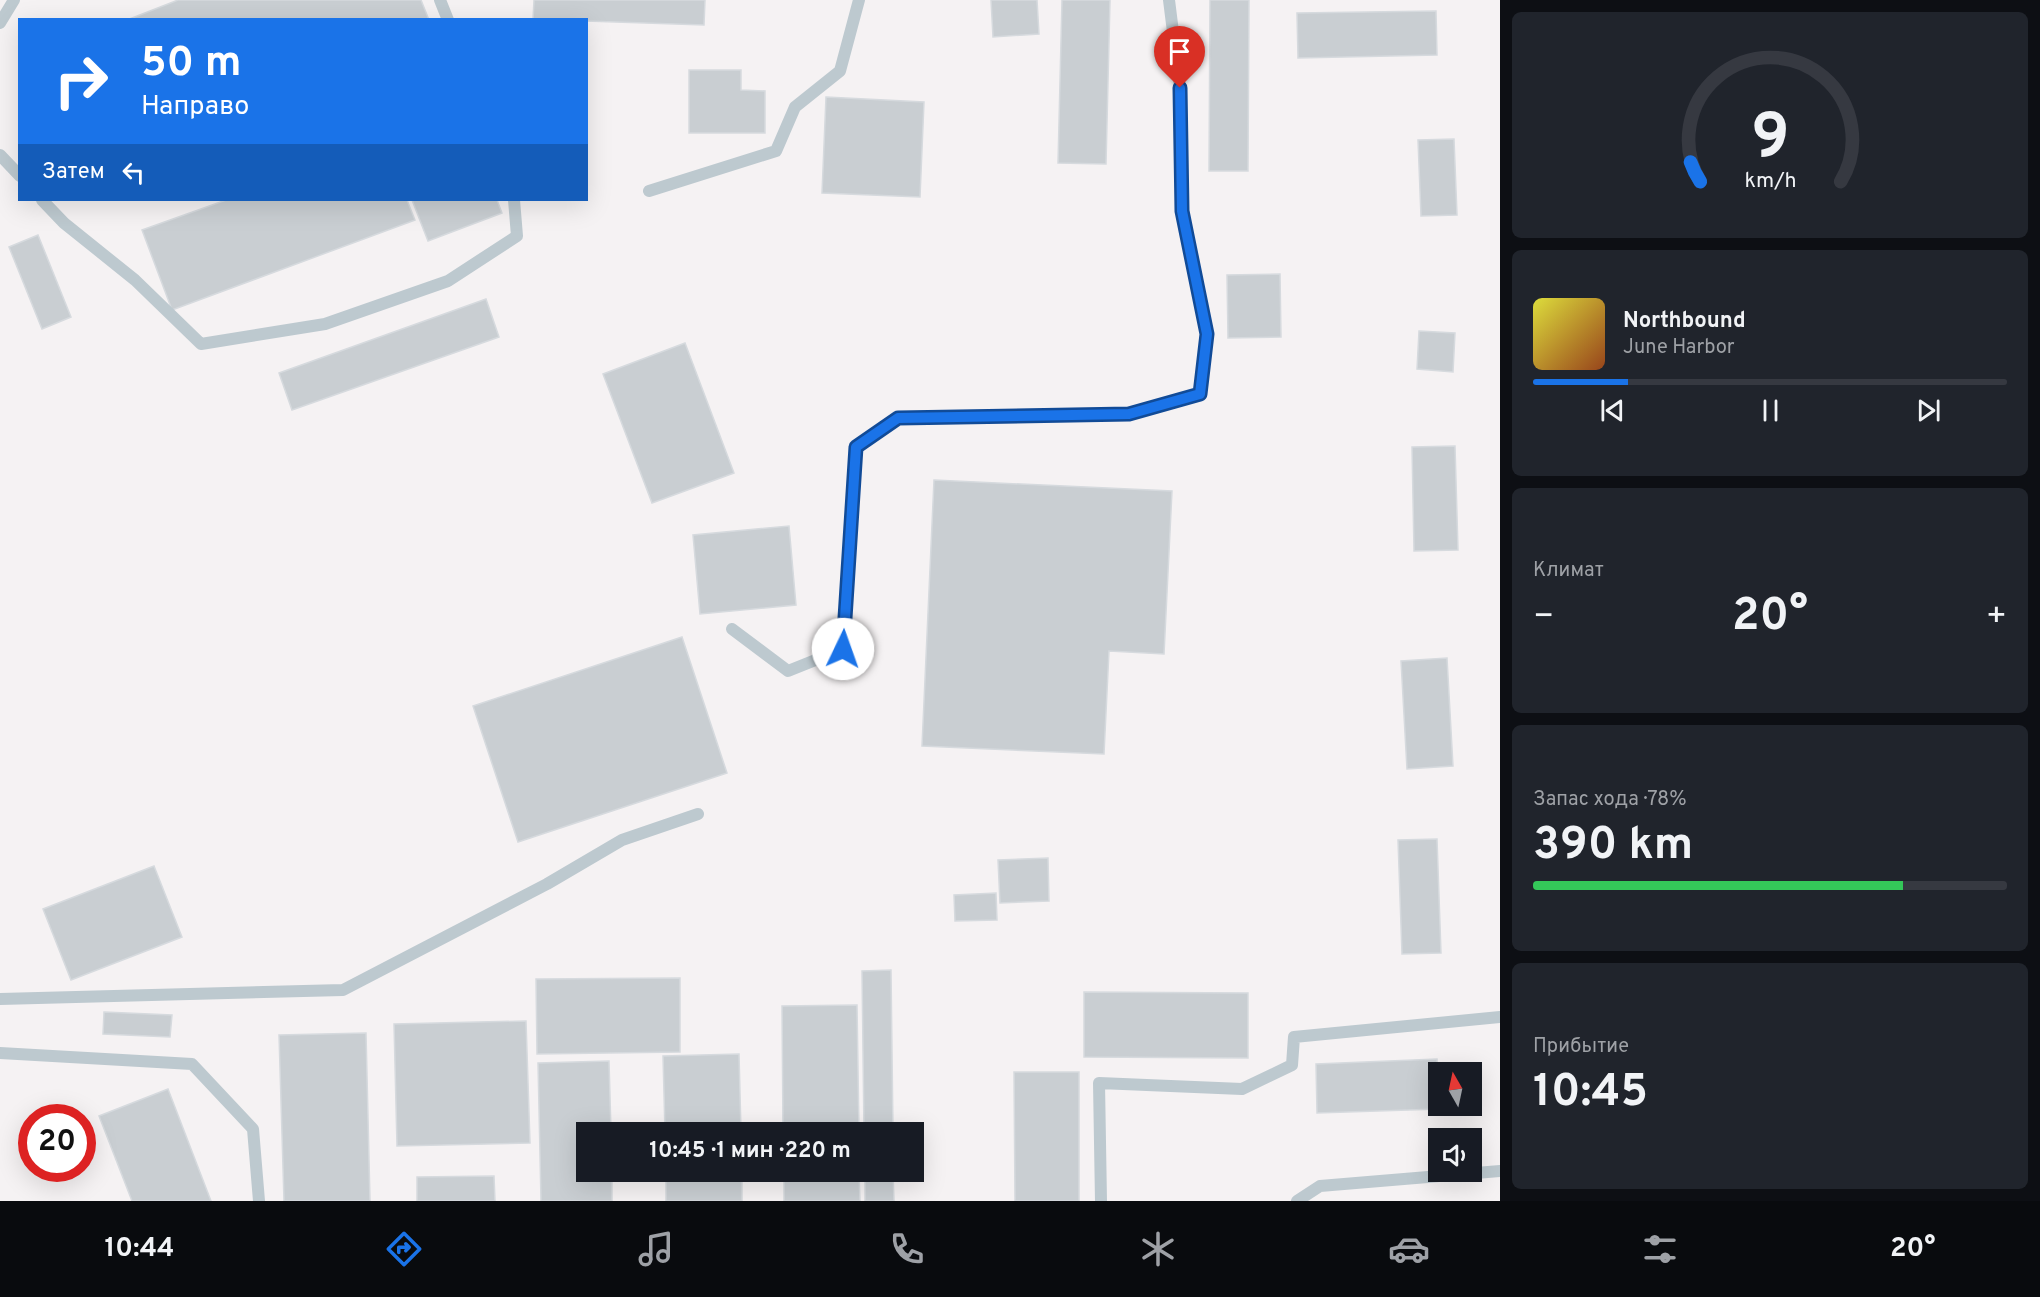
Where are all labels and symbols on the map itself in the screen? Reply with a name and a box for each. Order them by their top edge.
pin [1154,26,1205,88]
position arrow [811,617,875,681]
north arrow [1428,1062,1482,1116]
speed limit sign: 20 [18,1104,96,1182]

